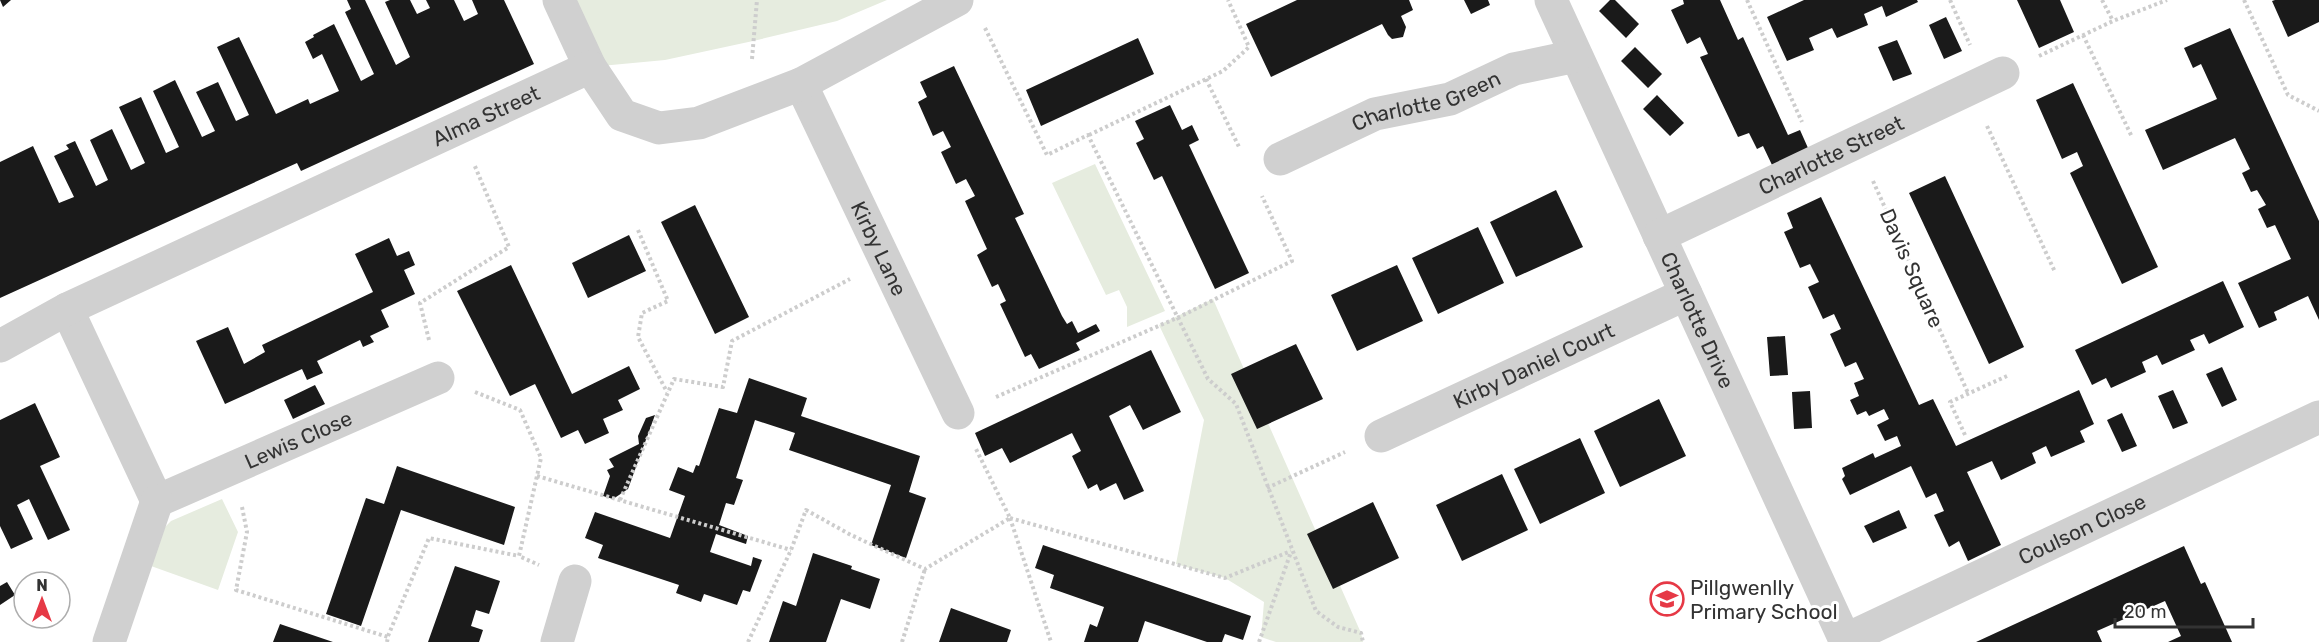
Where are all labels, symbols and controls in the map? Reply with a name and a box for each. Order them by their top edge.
street label: Charlotte Green [1347,65,1504,136]
street label: Alma Street [428,80,543,151]
street label: Charlotte Street [1754,110,1907,200]
street label: Kirby Lane [846,197,913,300]
street label: Davis Square [1875,205,1949,331]
street label: Charlotte Drive [1656,248,1740,392]
street label: Kirby Daniel Court [1449,317,1618,413]
street label: Lewis Close [241,405,356,474]
street label: Coulson Close [2014,488,2150,569]
north arrow [12,570,72,630]
place label: Pillgwenlly Primary School [1690,575,1838,624]
text: N [36,576,48,595]
school or university icon: Pillgwenlly Primary School [1649,581,1685,617]
scale bar [2115,591,2253,629]
text: 20 m [2124,601,2166,623]

